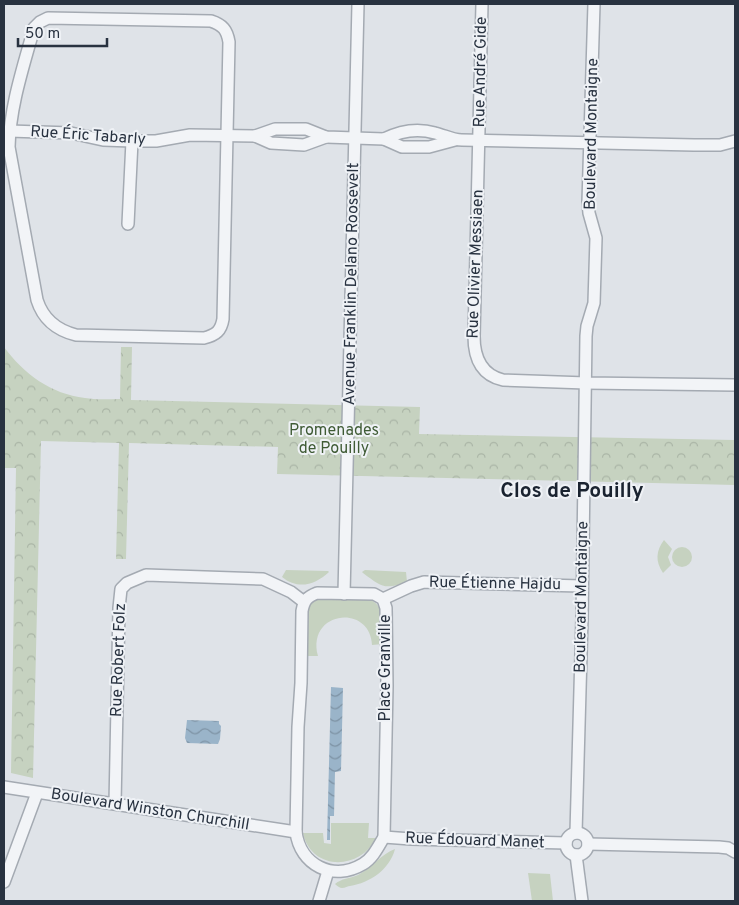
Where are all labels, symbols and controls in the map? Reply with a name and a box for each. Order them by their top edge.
scale bar [18,15,106,47]
street label: Rue André Gide [470,16,492,128]
text: 50 m [25,25,60,44]
street label: Boulevard Montaigne [581,58,603,210]
street label: Rue Éric Tabarly [30,120,147,150]
street label: Avenue Franklin Delano Roosevelt [340,162,364,406]
street label: Rue Olivier Messiaen [463,189,489,339]
park label: Promenades de Pouilly [289,421,379,459]
district label: Clos de Pouilly [500,478,644,505]
street label: Boulevard Montaigne [571,521,593,673]
street label: Rue Étienne Hajdu [429,571,561,595]
street label: Rue Robert Folz [107,603,131,717]
street label: Place Granville [376,614,396,722]
street label: Boulevard Winston Churchill [49,784,251,836]
street label: Rue Édouard Manet [405,827,545,853]

